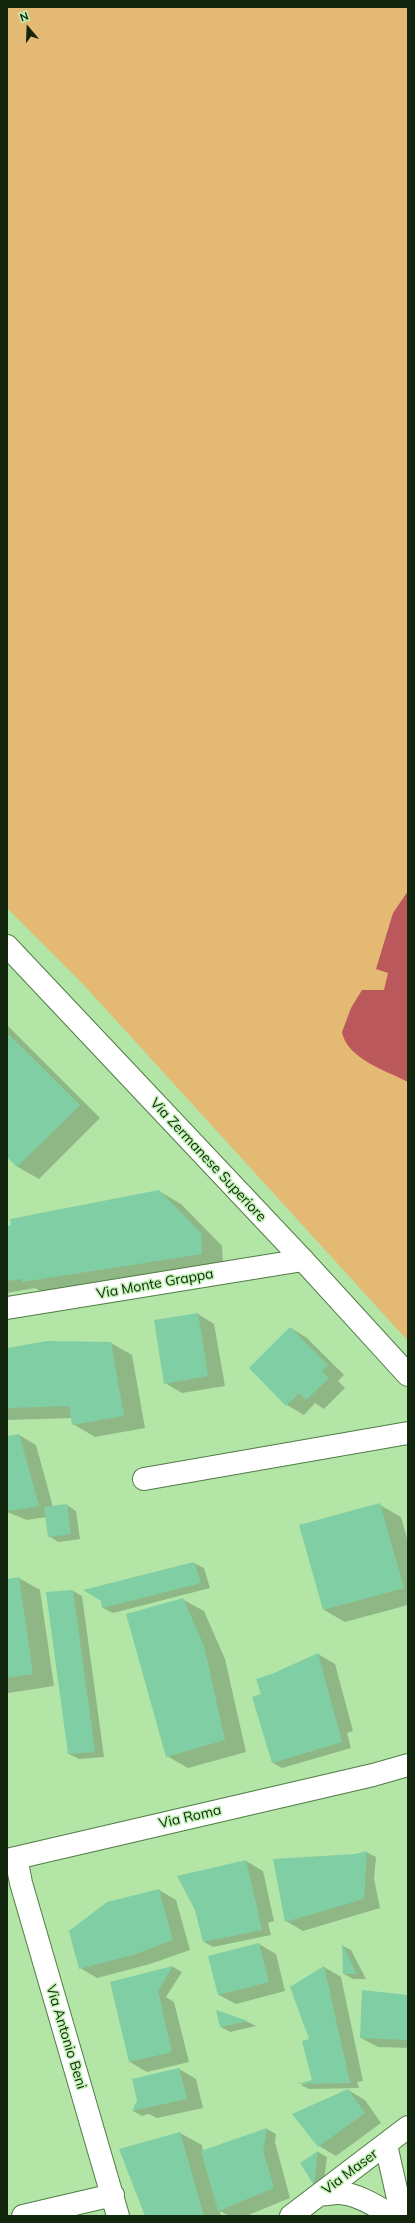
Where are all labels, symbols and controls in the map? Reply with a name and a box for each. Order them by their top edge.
north arrow [8,8,48,48]
text: N [18,9,30,25]
street label: Via Zermanese Superiore [146,1095,270,1225]
street label: Via Monte Grappa [95,1265,215,1303]
street label: Via Roma [157,1802,223,1832]
street label: Via Antonio Beni [42,1983,90,2091]
street label: Via Maser [319,2146,381,2198]

